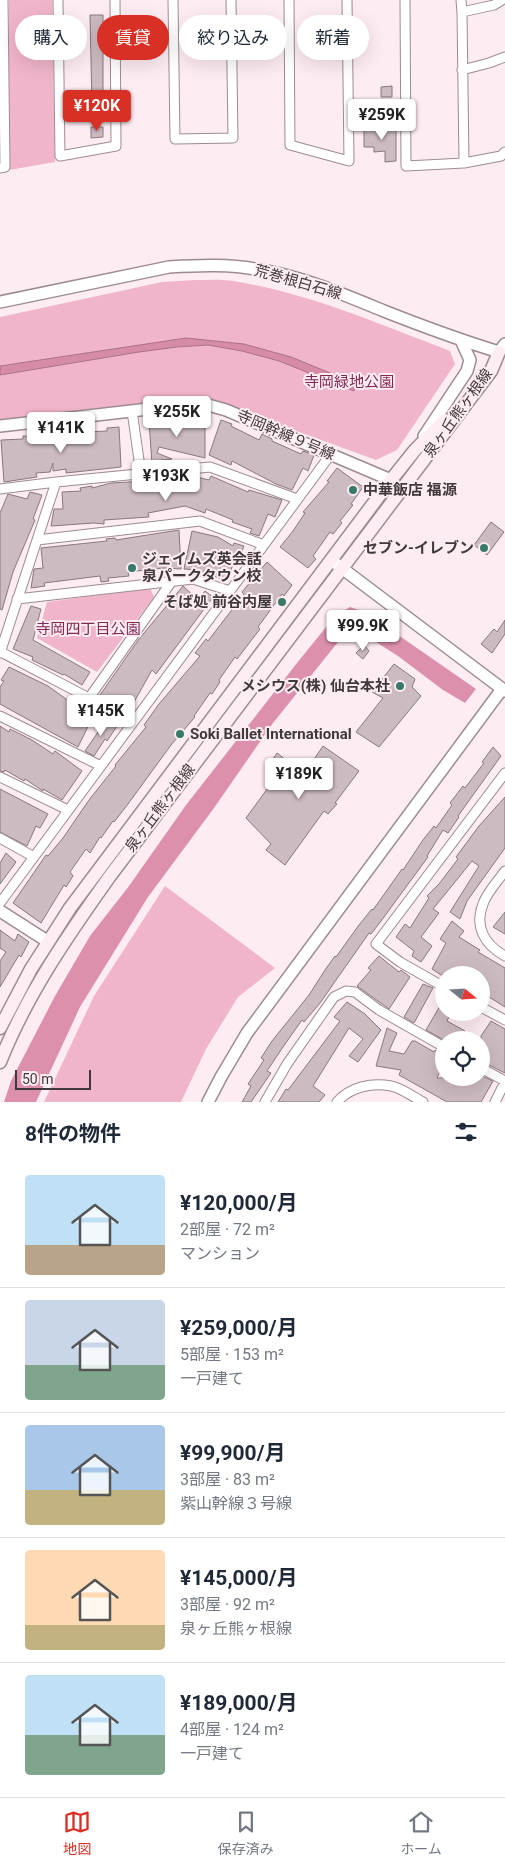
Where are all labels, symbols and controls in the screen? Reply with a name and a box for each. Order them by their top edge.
chip: 購入 [15,15,87,60]
chip: 賃貸 [97,15,169,60]
chip: 絞り込み [179,15,287,60]
chip: 新着 [297,15,369,60]
pin: ¥120K [62,90,132,132]
text: ¥120K [74,96,120,115]
pin: ¥259K [347,98,417,141]
text: ¥259K [359,105,405,124]
street label: 荒巻根白石線 [252,261,344,303]
street label: 泉ヶ丘熊ヶ根線 [420,365,496,461]
park label: 寺岡緑地公園 [304,373,394,391]
pin: ¥255K [142,396,212,438]
text: ¥255K [154,402,200,421]
street label: 寺岡幹線９号線 [234,406,338,464]
pin: ¥141K [26,412,96,454]
text: ¥141K [38,418,84,437]
pin: ¥193K [131,460,201,502]
text: ¥193K [143,466,189,485]
place label: 中華飯店 福源 [363,481,458,499]
marker: 中華飯店 福源 [347,484,359,496]
place label: セブン-イレブン [363,539,474,557]
marker: セブン-イレブン [478,542,490,554]
place label: ジェイムズ英会話 泉パークタウン校 [142,550,262,585]
marker: ジェイムズ英会話 泉パークタウン校 [126,562,138,574]
place label: そば処 前谷内屋 [163,593,272,611]
marker: そば処 前谷内屋 [276,596,288,608]
pin: ¥99.9K [322,610,404,652]
text: ¥99.9K [338,616,388,635]
park label: 寺岡四丁目公園 [35,620,141,638]
place label: メシウス(株) 仙台本社 [241,677,390,695]
marker: メシウス(株) 仙台本社 [394,680,406,692]
pin: ¥145K [66,694,136,737]
text: ¥145K [78,701,124,720]
place label: Soki Ballet International [190,725,352,743]
marker: Soki Ballet International [174,728,186,740]
pin: ¥189K [264,758,334,800]
street label: 泉ヶ丘熊ヶ根線 [121,761,199,855]
text: ¥189K [276,764,322,783]
north arrow [435,966,490,1021]
map controls [435,966,490,1086]
button: locate [435,1031,490,1086]
scale bar [15,1067,91,1090]
text: 50 m [22,1071,54,1087]
icon: filters [452,1118,480,1146]
text: 8件の物件 [25,1122,121,1146]
text: ¥120,000/月 [180,1191,298,1215]
icon: home [65,1195,125,1255]
text: 2部屋 · 72 m² [180,1220,275,1239]
text: マンション [180,1244,260,1263]
text: ¥259,000/月 [180,1316,298,1340]
icon: home [65,1320,125,1380]
text: 5部屋 · 153 m² [180,1345,284,1364]
text: 一戸建て [180,1369,244,1388]
text: ¥99,900/月 [180,1441,285,1465]
icon: home [65,1445,125,1505]
text: 3部屋 · 83 m² [180,1470,275,1489]
text: 紫山幹線３号線 [180,1494,292,1513]
text: ¥145,000/月 [180,1566,298,1590]
icon: home [65,1570,125,1630]
text: 3部屋 · 92 m² [180,1595,275,1614]
text: 泉ヶ丘熊ヶ根線 [180,1619,292,1638]
text: ¥189,000/月 [180,1691,298,1715]
icon: home [65,1695,125,1755]
text: 4部屋 · 124 m² [180,1720,284,1739]
text: 一戸建て [180,1744,244,1763]
tab: 地図 [63,1808,91,1858]
tab: 保存済み [218,1808,274,1858]
tab: ホーム [400,1808,442,1858]

